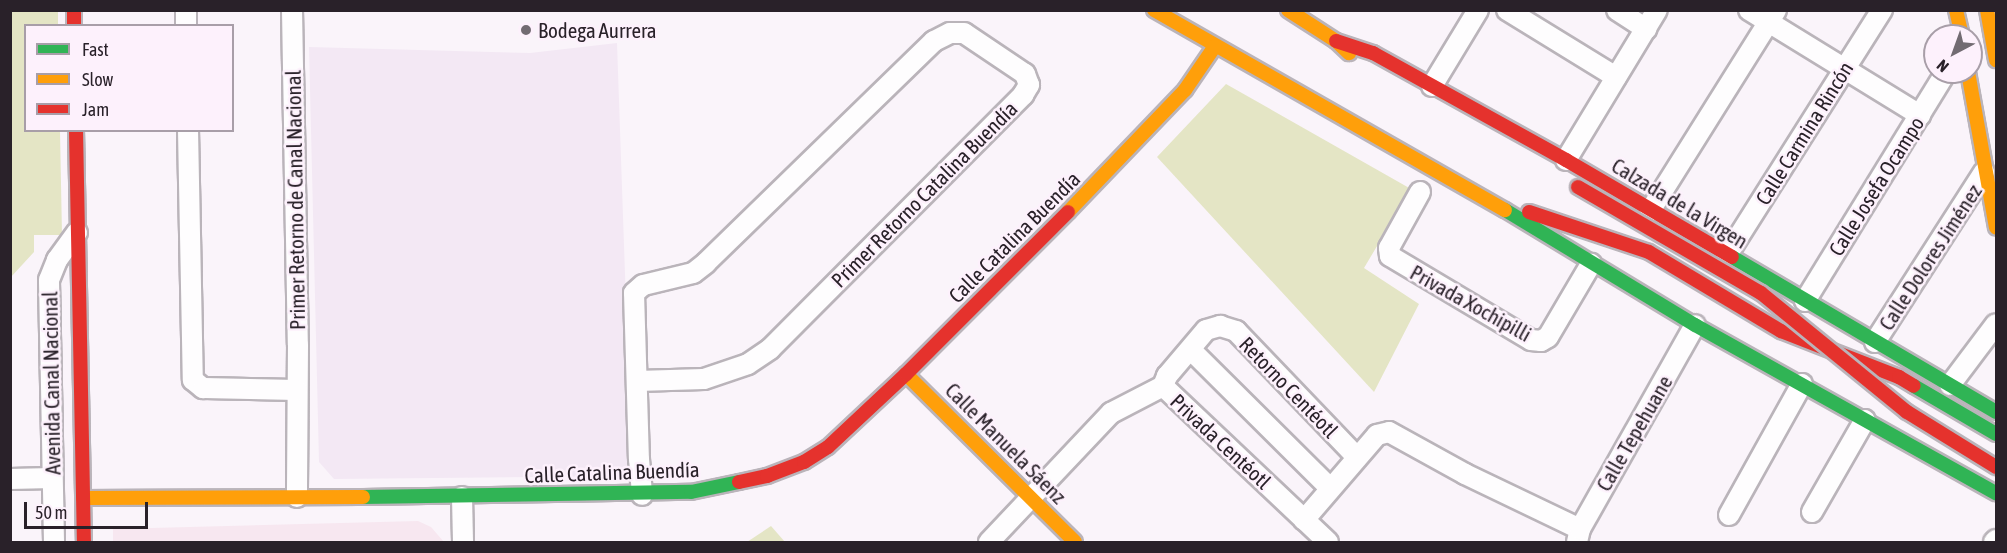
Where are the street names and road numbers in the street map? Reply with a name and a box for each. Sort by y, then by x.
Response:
street label: Calle Carmina Rincón [1750,57,1858,209]
street label: Primer Retorno de Canal Nacional [280,70,310,330]
street label: Primer Retorno Catalina Buendía [826,96,1022,292]
street label: Calle Josefa Ocampo [1823,112,1929,260]
street label: Calzada de la Virgen [1607,152,1753,254]
street label: Calle Catalina Buendía [943,166,1085,308]
street label: Calle Dolores Jiménez [1873,179,1987,335]
street label: Privada Xochipilli [1406,259,1536,347]
street label: Avenida Canal Nacional [37,291,65,475]
street label: Retorno Centéotl [1235,331,1343,443]
street label: Calle Tepehuane [1591,371,1677,495]
street label: Calle Manuela Sáenz [940,377,1072,509]
street label: Privada Centéotl [1166,388,1276,494]
street label: Calle Catalina Buendía [524,456,700,488]

